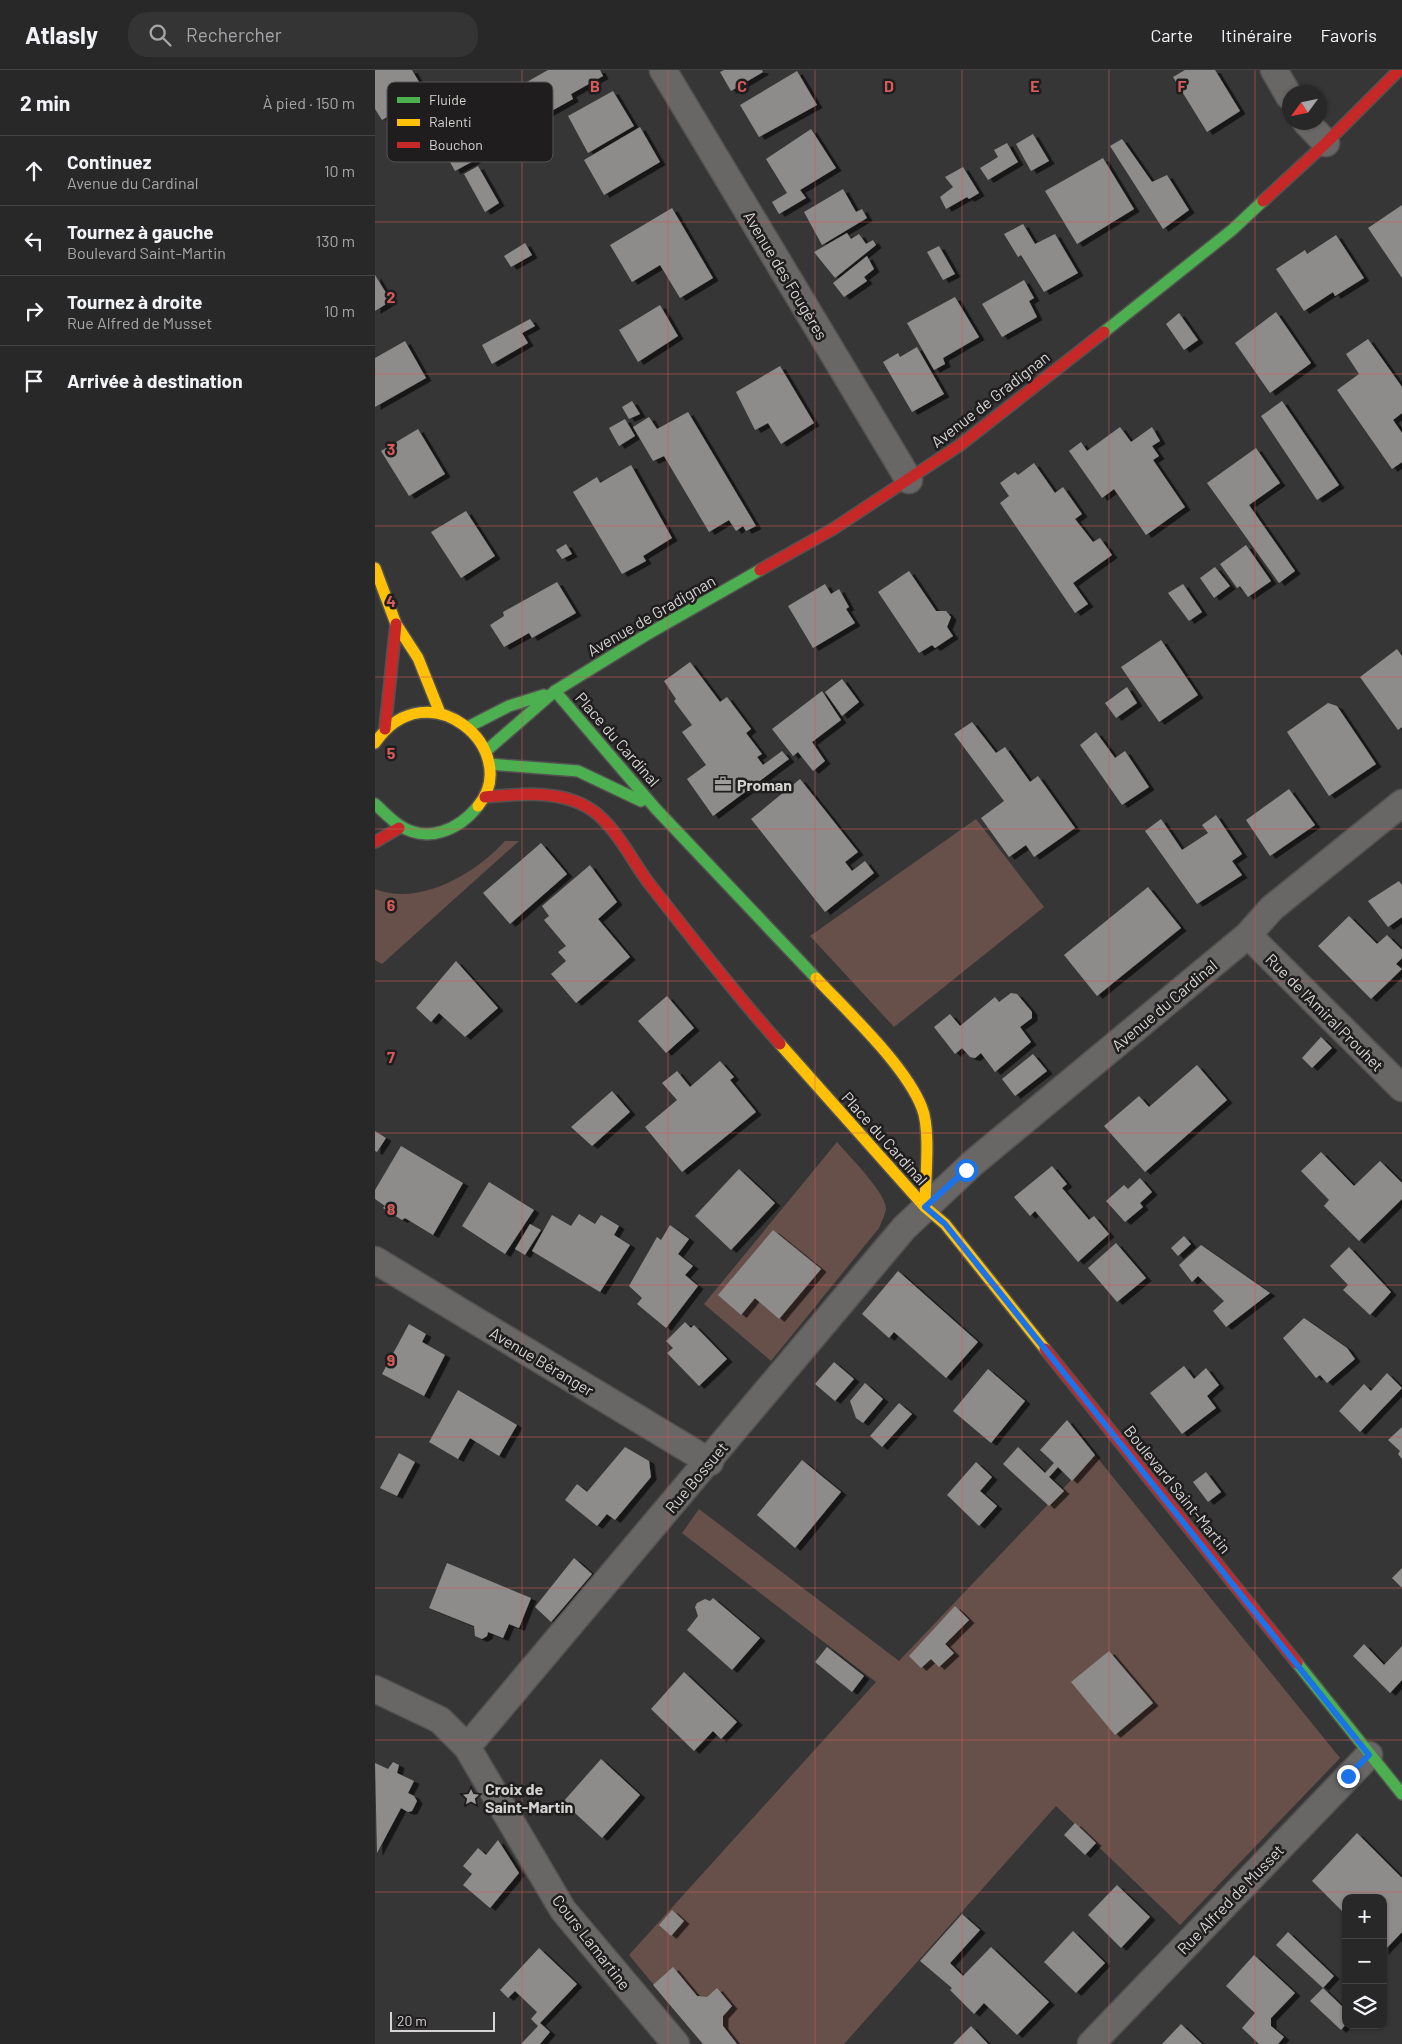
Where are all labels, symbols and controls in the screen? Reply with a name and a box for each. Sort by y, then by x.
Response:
search box [128,12,478,57]
text: Atlasly [25,20,98,49]
icon: search [146,21,174,49]
text: Rechercher [186,23,282,46]
text: Carte [1150,24,1193,46]
text: Itinéraire [1221,24,1292,46]
text: Favoris [1320,24,1377,46]
text: B [590,76,600,95]
text: C [737,76,747,95]
text: D [884,76,894,95]
text: E [1030,76,1040,95]
text: F [1178,76,1187,95]
legend [387,82,553,162]
north arrow [1282,85,1327,130]
text: 2 min [20,90,70,115]
text: Fluide [429,91,466,108]
text: À pied · 150 m [263,93,355,112]
text: Ralenti [429,113,472,130]
text: Bouchon [429,136,483,153]
text: Continuez [67,150,151,173]
icon: ahead [20,157,48,185]
text: 10 m [324,161,355,180]
text: Avenue du Cardinal [67,173,198,192]
street label: Avenue des Fougères [740,207,832,343]
text: Tournez à gauche [67,220,214,243]
icon: left [20,227,48,255]
text: 130 m [316,231,355,250]
text: Boulevard Saint-Martin [67,243,226,262]
text: 2 [387,287,396,306]
text: Tournez à droite [67,290,203,313]
icon: right [20,297,48,325]
text: 10 m [324,301,355,320]
text: Rue Alfred de Musset [67,313,212,332]
street label: Avenue de Gradignan [927,347,1053,451]
icon: arrive [20,367,48,395]
text: Arrivée à destination [67,369,243,392]
text: 3 [387,439,395,458]
street label: Avenue de Gradignan [583,570,719,660]
text: 4 [386,591,396,610]
street label: Place du Cardinal [572,688,664,790]
text: 5 [387,743,396,762]
office icon: Proman [713,774,733,794]
place label: Proman [737,775,792,794]
text: 6 [387,895,396,914]
street label: Rue de l'Amiral Prouhet [1262,949,1388,1075]
street label: Avenue du Cardinal [1108,955,1220,1055]
text: 7 [387,1047,395,1066]
street label: Place du Cardinal [838,1088,932,1188]
route start [955,1159,978,1182]
text: 8 [387,1199,396,1218]
street label: Avenue Béranger [486,1322,598,1400]
text: 9 [387,1350,395,1369]
street label: Boulevard Saint-Martin [1121,1421,1235,1557]
street label: Rue Bossuet [661,1438,731,1516]
route end [1337,1765,1360,1788]
place label: Croix de Saint-Martin [485,1779,573,1816]
place icon: Croix de Saint-Martin [461,1787,481,1807]
street label: Rue Alfred de Musset [1173,1840,1287,1958]
street label: Cours Lamartine [549,1891,635,1993]
map controls [1342,1894,1387,2029]
button: + [1342,1894,1387,1939]
button: − [1342,1939,1387,1984]
button: layers [1342,1984,1387,2029]
scale bar [390,2009,495,2032]
text: 20 m [397,2012,427,2029]

